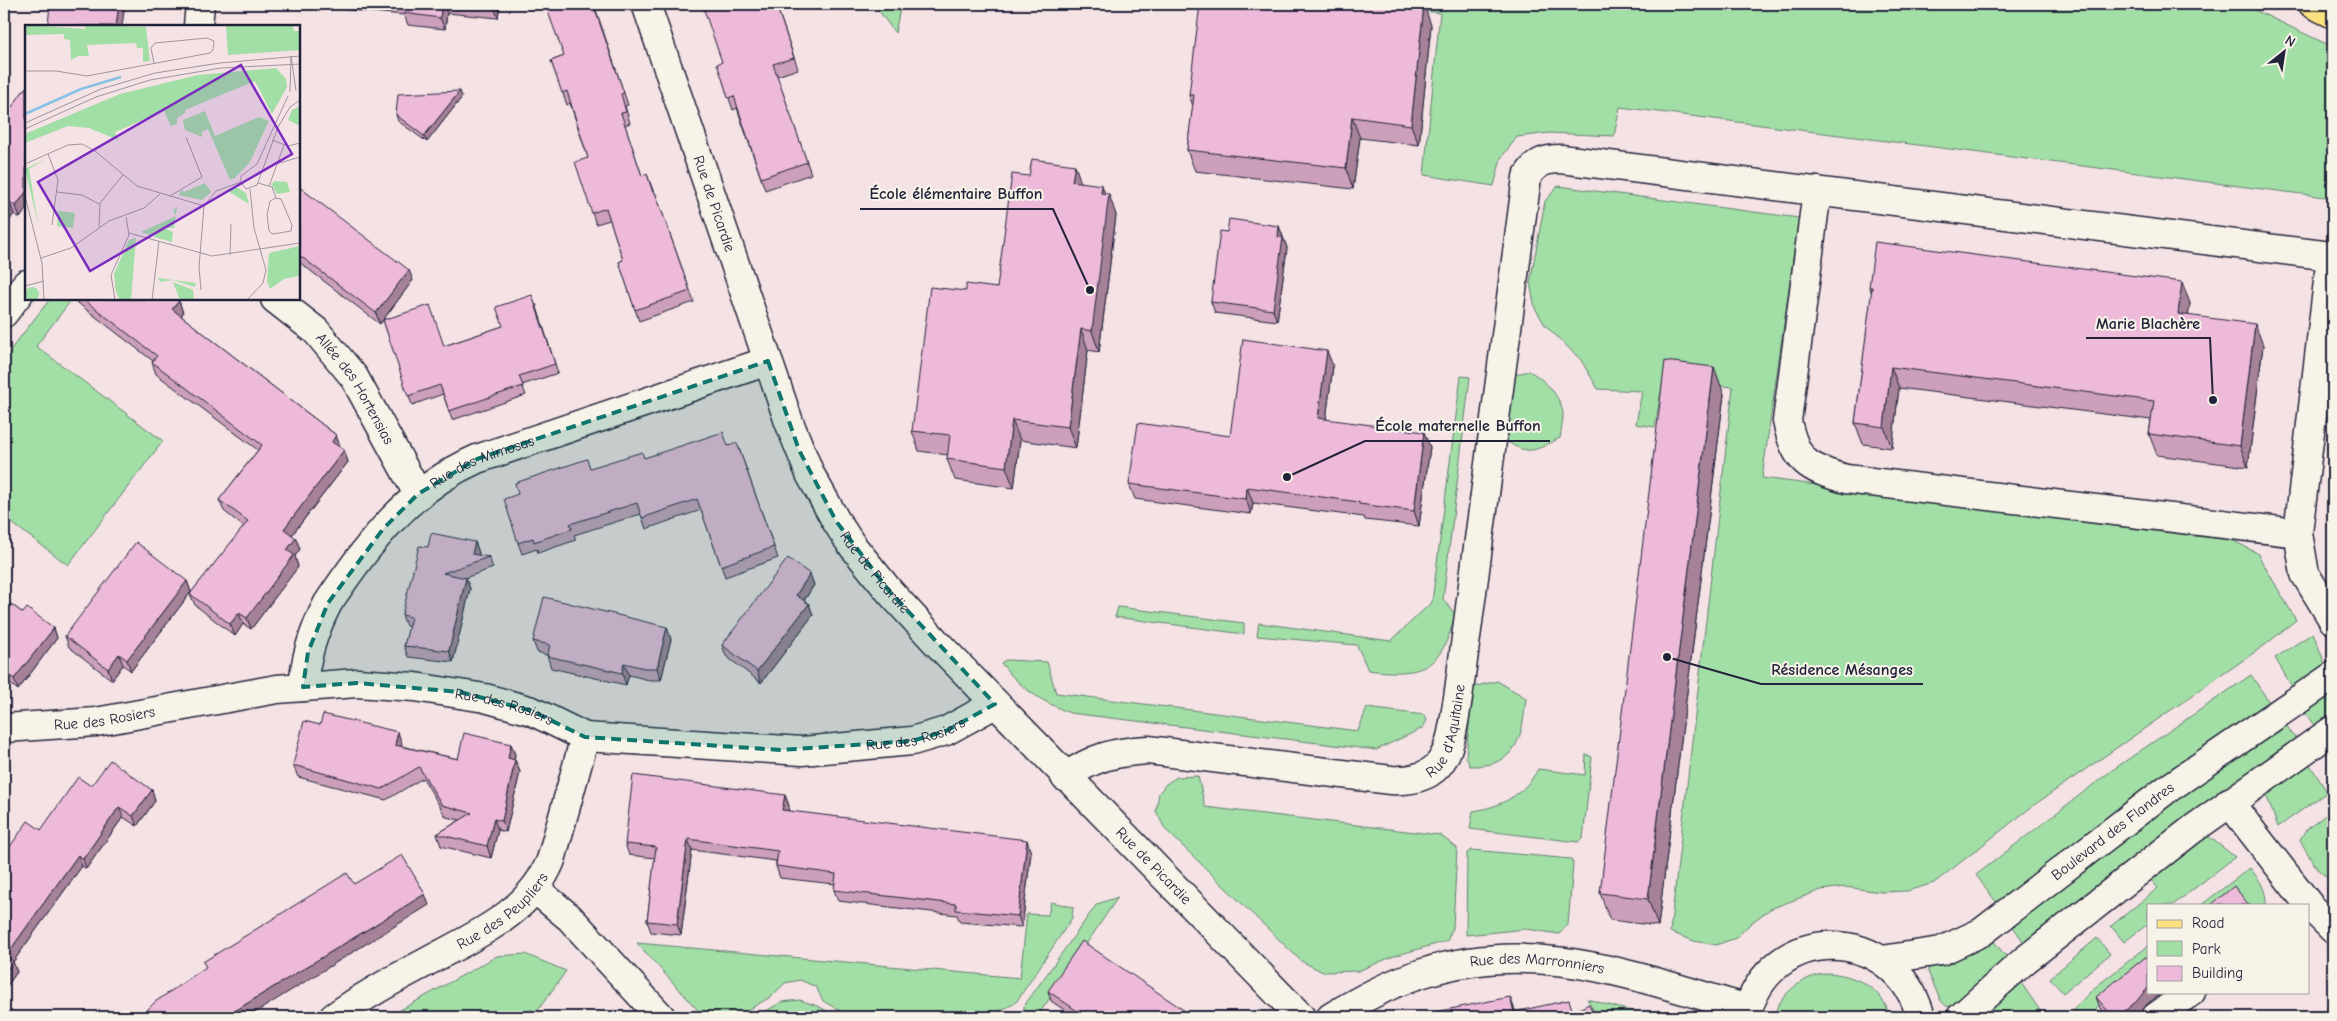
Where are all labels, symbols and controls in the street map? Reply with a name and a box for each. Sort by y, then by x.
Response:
inset map [25,25,300,300]
north arrow [2260,28,2310,78]
text: N [2282,32,2298,51]
street label: Rue de Picardie [689,153,739,255]
callout: École élémentaire Buffon [860,178,1053,209]
text: École élémentaire Buffon [870,184,1042,203]
callout: Marie Blachère [2086,307,2210,338]
text: Marie Blachère [2096,315,2200,333]
street label: Allée des Hortensias [312,329,398,447]
callout: École maternelle Buffon [1365,410,1550,441]
text: École maternelle Buffon [1375,416,1541,435]
street label: Rue des Mimosas [426,431,536,493]
street label: Rue de Picardie [836,528,914,617]
callout: Résidence Mésanges [1761,653,1923,684]
text: Résidence Mésanges [1771,661,1913,679]
street label: Rue d'Aquitaine [1422,683,1469,781]
street label: Rue des Rosiers [454,684,556,729]
street label: Rue des Rosiers [53,702,156,734]
street label: Rue des Rosiers [865,713,968,754]
street label: Boulevard des Flandres [2048,778,2177,884]
street label: Rue de Picardie [1112,823,1196,908]
street label: Rue des Peupliers [454,869,552,953]
legend [2147,904,2310,994]
text: Road [2192,914,2224,932]
text: Park [2192,940,2221,958]
street label: Rue des Marronniers [1469,949,1606,978]
text: Building [2192,964,2243,982]

